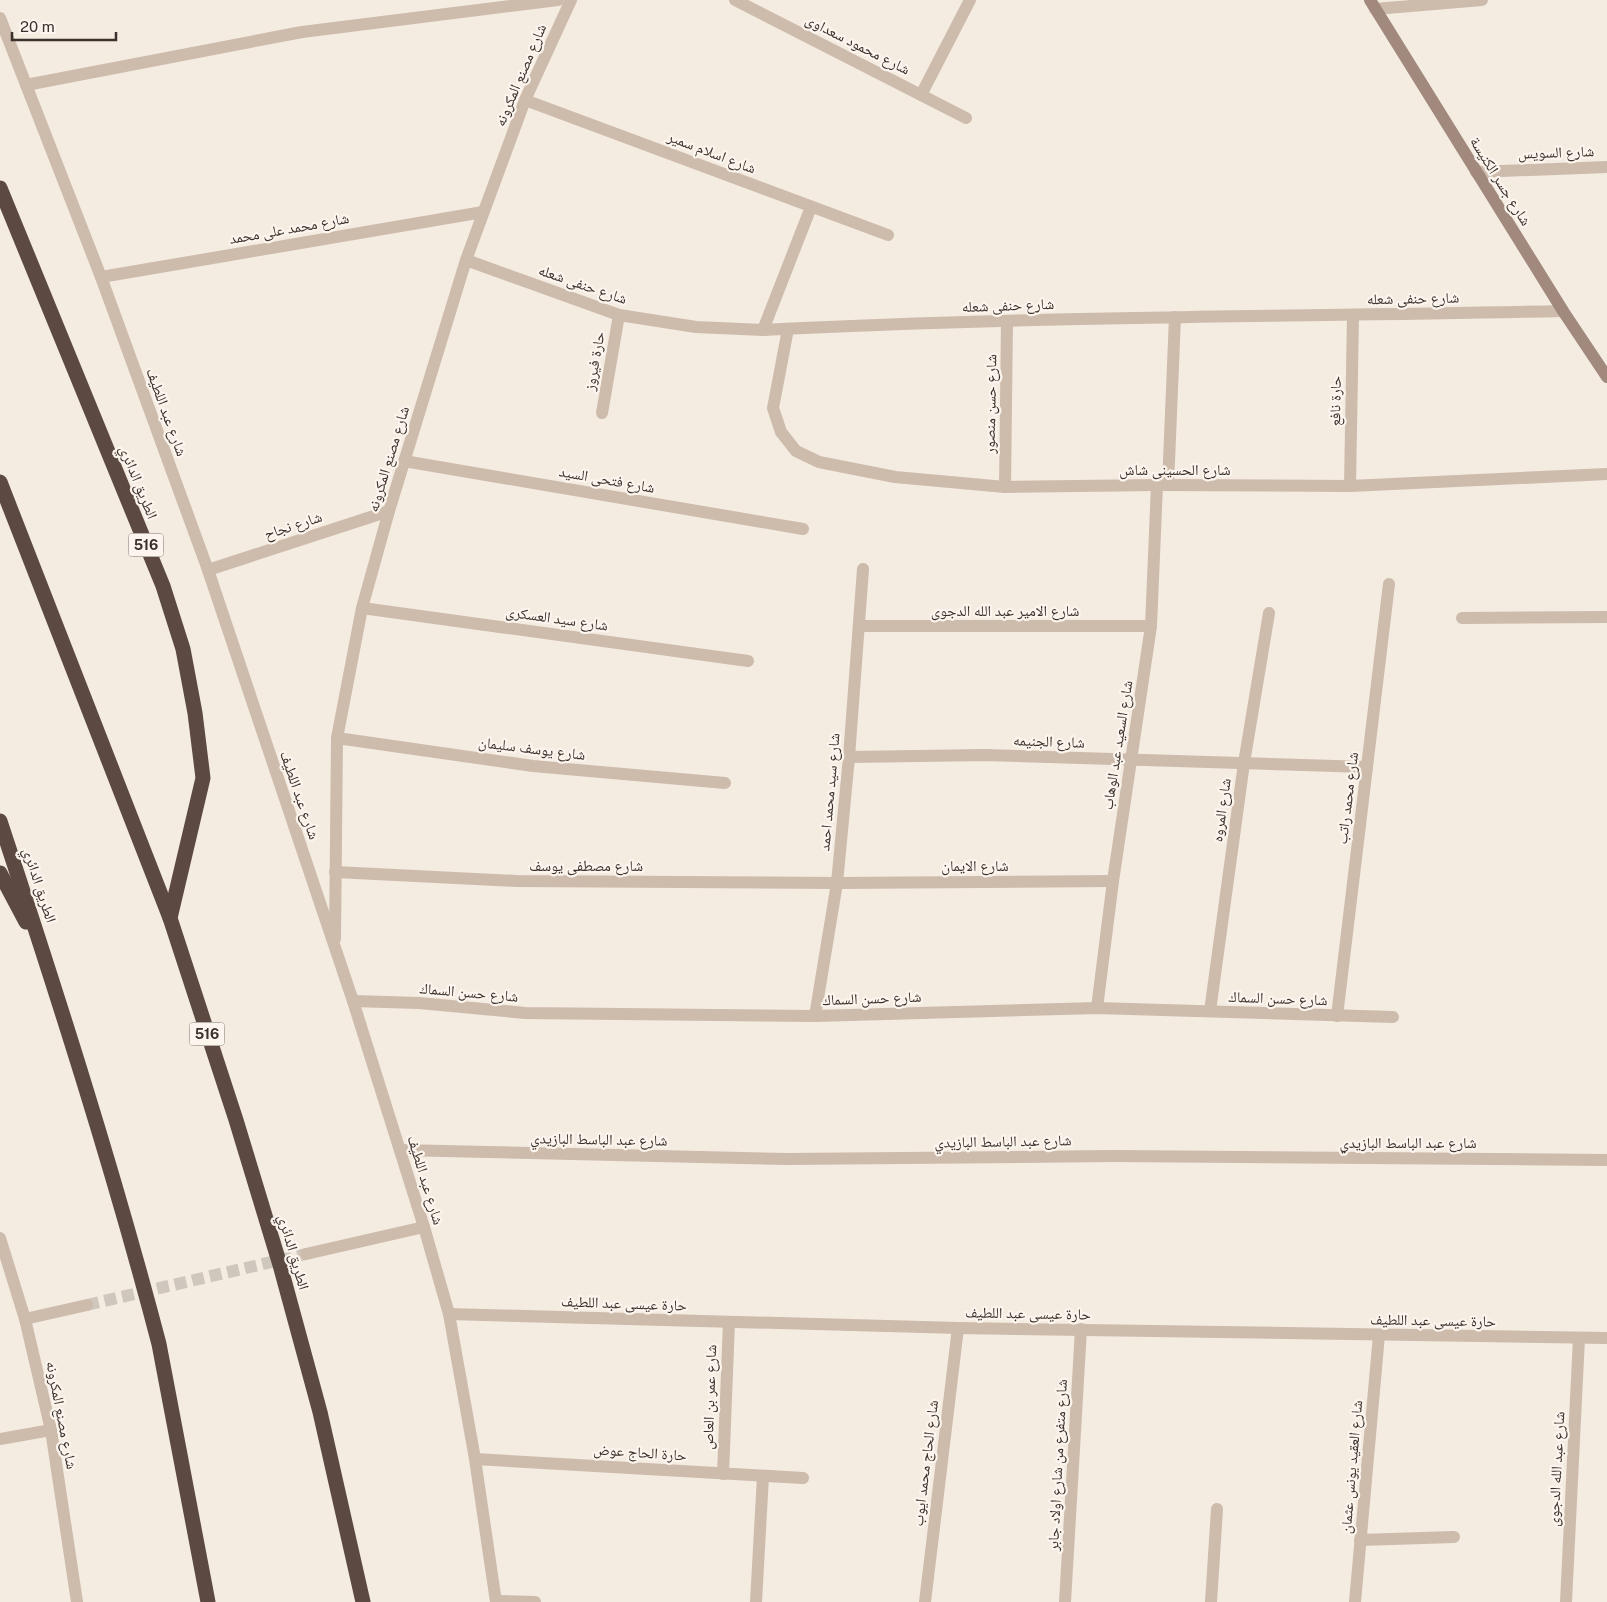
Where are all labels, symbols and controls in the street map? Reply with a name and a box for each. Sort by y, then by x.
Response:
scale bar [12,10,116,42]
street label: شارع محمود سعداوى [802,10,913,80]
text: 20 m [20,18,55,35]
street label: شارع مصنع المكرونه [491,21,551,130]
street label: شارع اسلام سمير [664,127,759,179]
street label: شارع جسر الكنيسة [1465,133,1535,230]
street label: شارع السويس [1518,142,1595,164]
street label: شارع محمد على محمد [228,209,351,249]
street label: شارع حنفى شعله [536,261,630,309]
street label: شارع حنفى شعله [1367,289,1459,309]
street label: شارع حنفى شعله [962,295,1055,317]
street label: حارة فيروز [580,330,609,393]
street label: شارع حسن منصور [981,354,1001,455]
street label: شارع عبد اللطيف [141,366,191,459]
street label: حارة نافع [1326,375,1346,426]
street label: شارع مصنع المكرونه [364,404,414,515]
street label: الطريق الدائري [113,443,161,523]
street label: شارع الحسينى شاش [1119,461,1231,480]
street label: شارع فتحى السيد [557,462,656,498]
street label: شارع نجاح [262,508,325,544]
road number: 516 [128,534,164,556]
street label: شارع سيد العسكرى [504,602,609,636]
street label: شارع الامير عبد الله الدجوى [931,602,1079,621]
street label: شارع السعيد عبد الوهاب [1098,679,1138,811]
street label: شارع الجنيمه [1013,731,1085,753]
street label: شارع سيد محمد احمد [815,732,845,852]
street label: شارع يوسف سليمان [477,733,587,765]
street label: شارع عبد اللطيف [275,749,323,842]
street label: شارع محمد راتب [1333,751,1363,845]
street label: شارع المروه [1208,777,1236,843]
street label: الطريق الدائري [16,845,60,926]
street label: شارع مصطفى يوسف [529,857,643,876]
street label: شارع الايمان [941,857,1009,876]
street label: شارع حسن السماك [419,979,519,1007]
street label: شارع حسن السماك [822,988,922,1010]
street label: شارع حسن السماك [1228,988,1328,1010]
road number: 516 [190,1022,224,1046]
street label: شارع عبد الباسط البازيدي [530,1129,668,1153]
street label: شارع عبد الباسط البازيدي [934,1131,1072,1155]
street label: شارع عبد اللطيف [402,1133,448,1227]
street label: شارع عبد الباسط البازيدي [1339,1134,1477,1154]
street label: الطريق الدائري [271,1212,313,1293]
street label: حارة عيسى عبد اللطيف [561,1292,688,1316]
street label: حارة عيسى عبد اللطيف [965,1303,1092,1325]
street label: حارة عيسى عبد اللطيف [1370,1310,1497,1332]
street label: شارع عمر بن العاص [699,1344,721,1450]
street label: شارع مصنع المكرونه [41,1360,81,1471]
street label: شارع متفرع من شارع اولاد جابر [1044,1378,1072,1553]
street label: شارع الحاج محمد ايوب [909,1399,943,1527]
street label: شارع العقيد يونس عثمان [1337,1399,1367,1535]
street label: شارع عبد الله الدجوى [1544,1411,1570,1527]
street label: حارة الحاج عوض [593,1440,688,1466]

